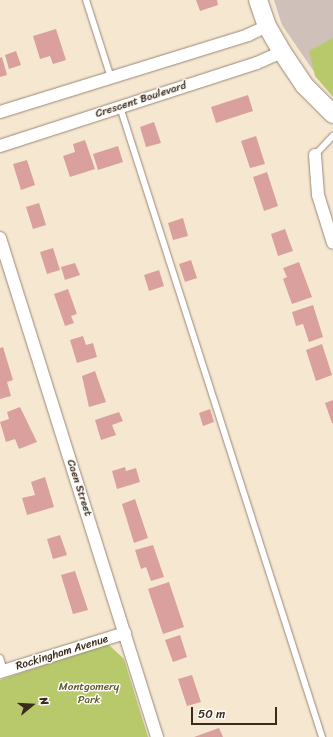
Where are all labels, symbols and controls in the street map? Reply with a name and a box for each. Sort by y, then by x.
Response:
street label: Crescent Boulevard [94,79,188,121]
street label: Caen Street [64,458,94,518]
street label: Rockingham Avenue [14,633,110,673]
park label: Montgomery Park [59,681,119,707]
north arrow [12,685,52,725]
text: N [34,695,54,708]
scale bar [193,699,279,725]
text: 50 m [198,703,225,725]

